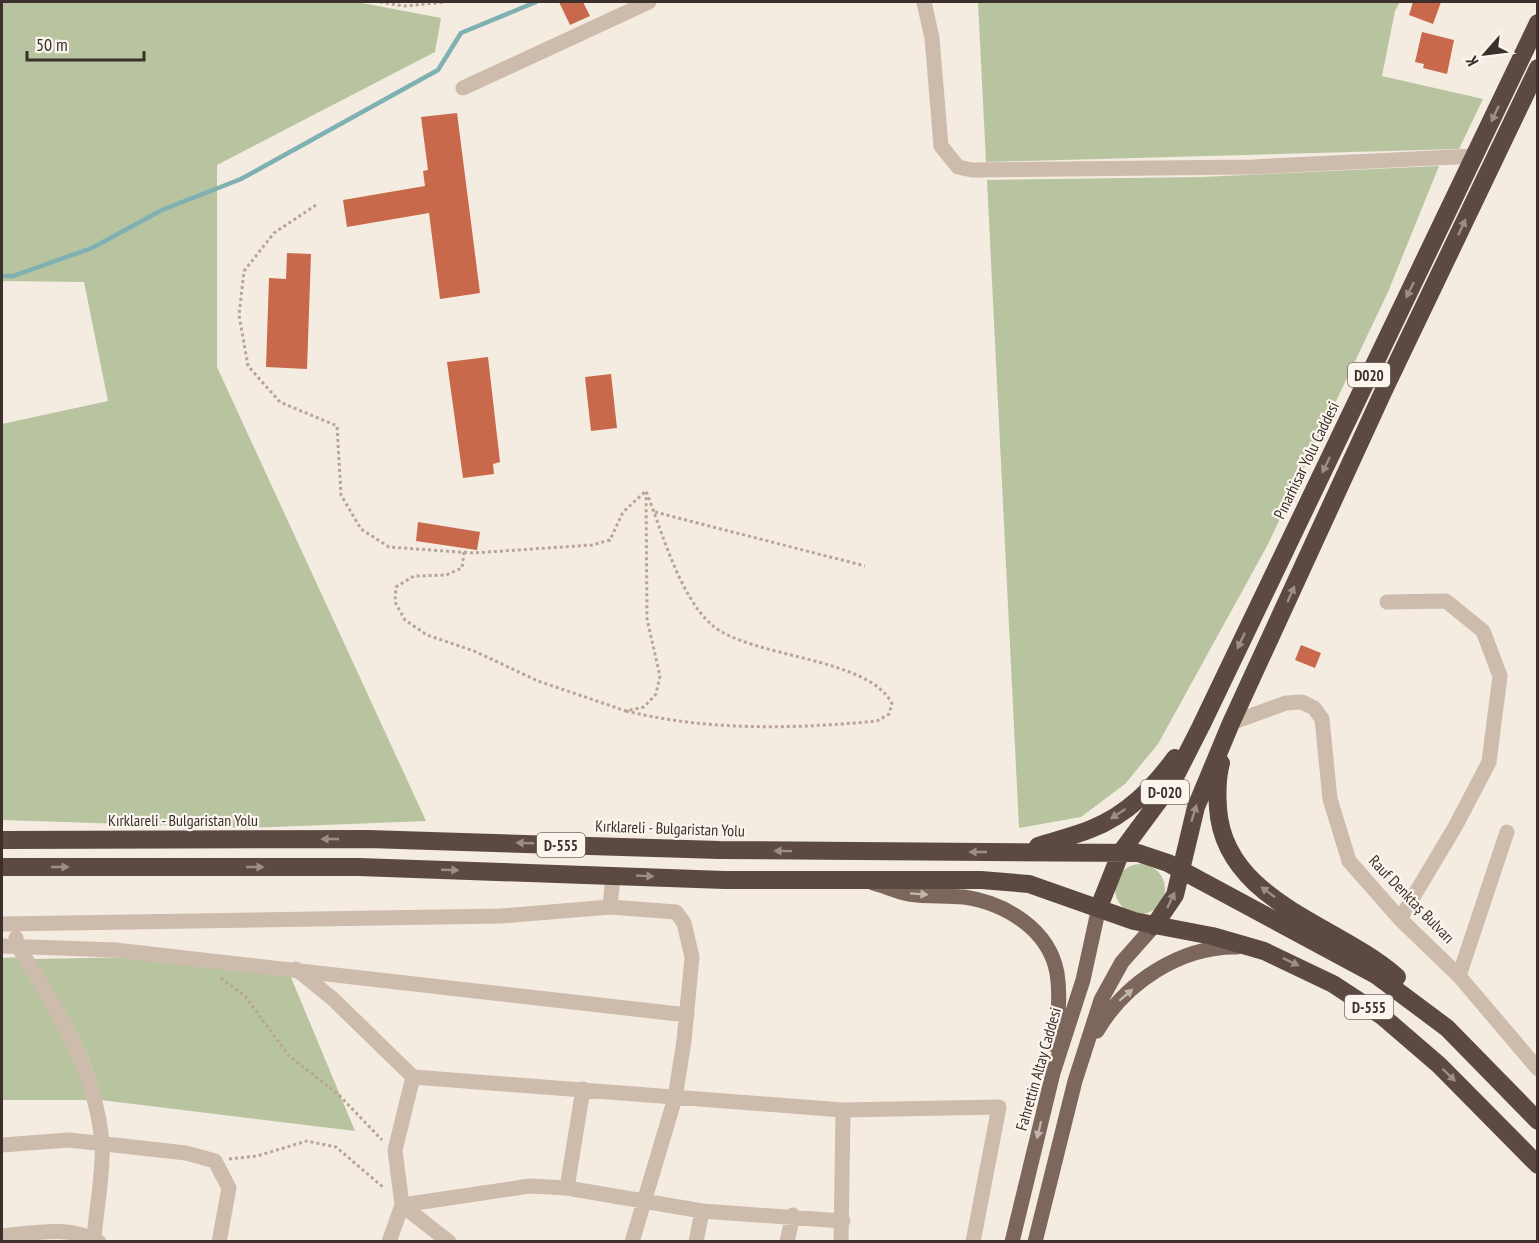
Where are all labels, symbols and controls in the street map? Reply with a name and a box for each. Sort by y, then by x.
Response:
scale bar [27,24,144,62]
north arrow [1455,24,1515,84]
text: 50 m [36,33,68,56]
text: K [1461,52,1483,69]
one-way arrow [1490,105,1500,123]
one-way arrow [1457,218,1467,235]
one-way arrow [1406,281,1415,298]
road number: D020 [1348,363,1390,387]
street label: Pınarhisar Yolu Caddesi [1269,398,1343,522]
one-way arrow [1321,457,1330,474]
one-way arrow [1286,584,1296,602]
one-way arrow [1237,633,1246,650]
road number: D-020 [1141,780,1189,804]
one-way arrow [1190,804,1199,822]
one-way arrow [1110,808,1126,819]
street label: Kırklareli - Bulgaristan Yolu [108,810,258,830]
street label: Kırklareli - Bulgaristan Yolu [595,815,745,841]
road number: D-555 [537,833,585,857]
one-way arrow [321,834,340,844]
one-way arrow [516,839,535,848]
one-way arrow [774,846,793,855]
one-way arrow [969,848,988,857]
street label: Rauf Denktaş Bulvarı [1365,851,1459,947]
one-way arrow [50,862,69,872]
one-way arrow [245,862,264,872]
one-way arrow [440,865,459,874]
one-way arrow [635,872,654,881]
one-way arrow [1260,887,1275,899]
one-way arrow [910,890,929,899]
one-way arrow [1167,891,1176,908]
one-way arrow [1282,958,1300,968]
one-way arrow [1118,988,1133,1002]
road number: D-555 [1345,995,1393,1019]
street label: Fahrettin Altay Caddesi [1011,1005,1065,1133]
one-way arrow [1442,1067,1456,1081]
one-way arrow [1034,1121,1044,1139]

